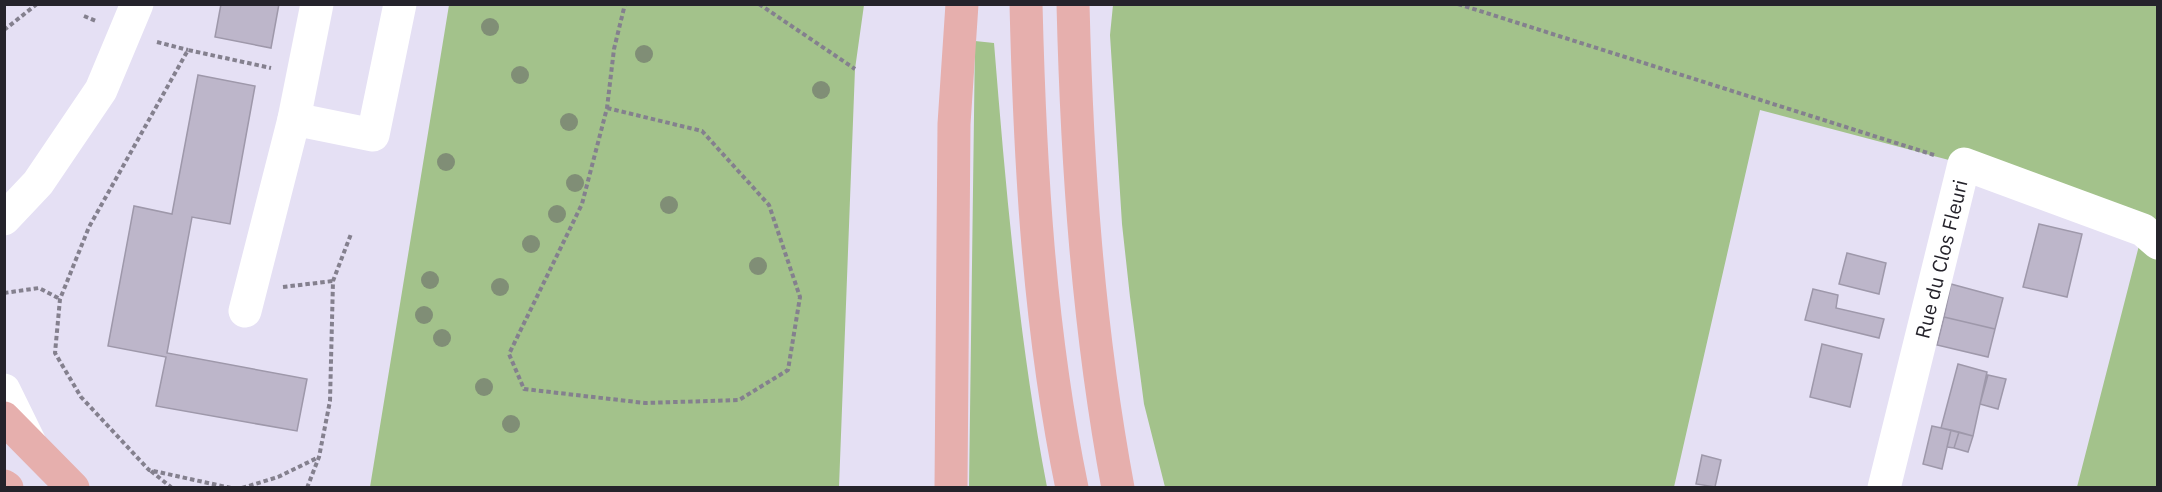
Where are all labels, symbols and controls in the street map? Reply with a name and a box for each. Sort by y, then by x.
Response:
street label: Rue du Clos Fleuri [1908,177,1973,341]

